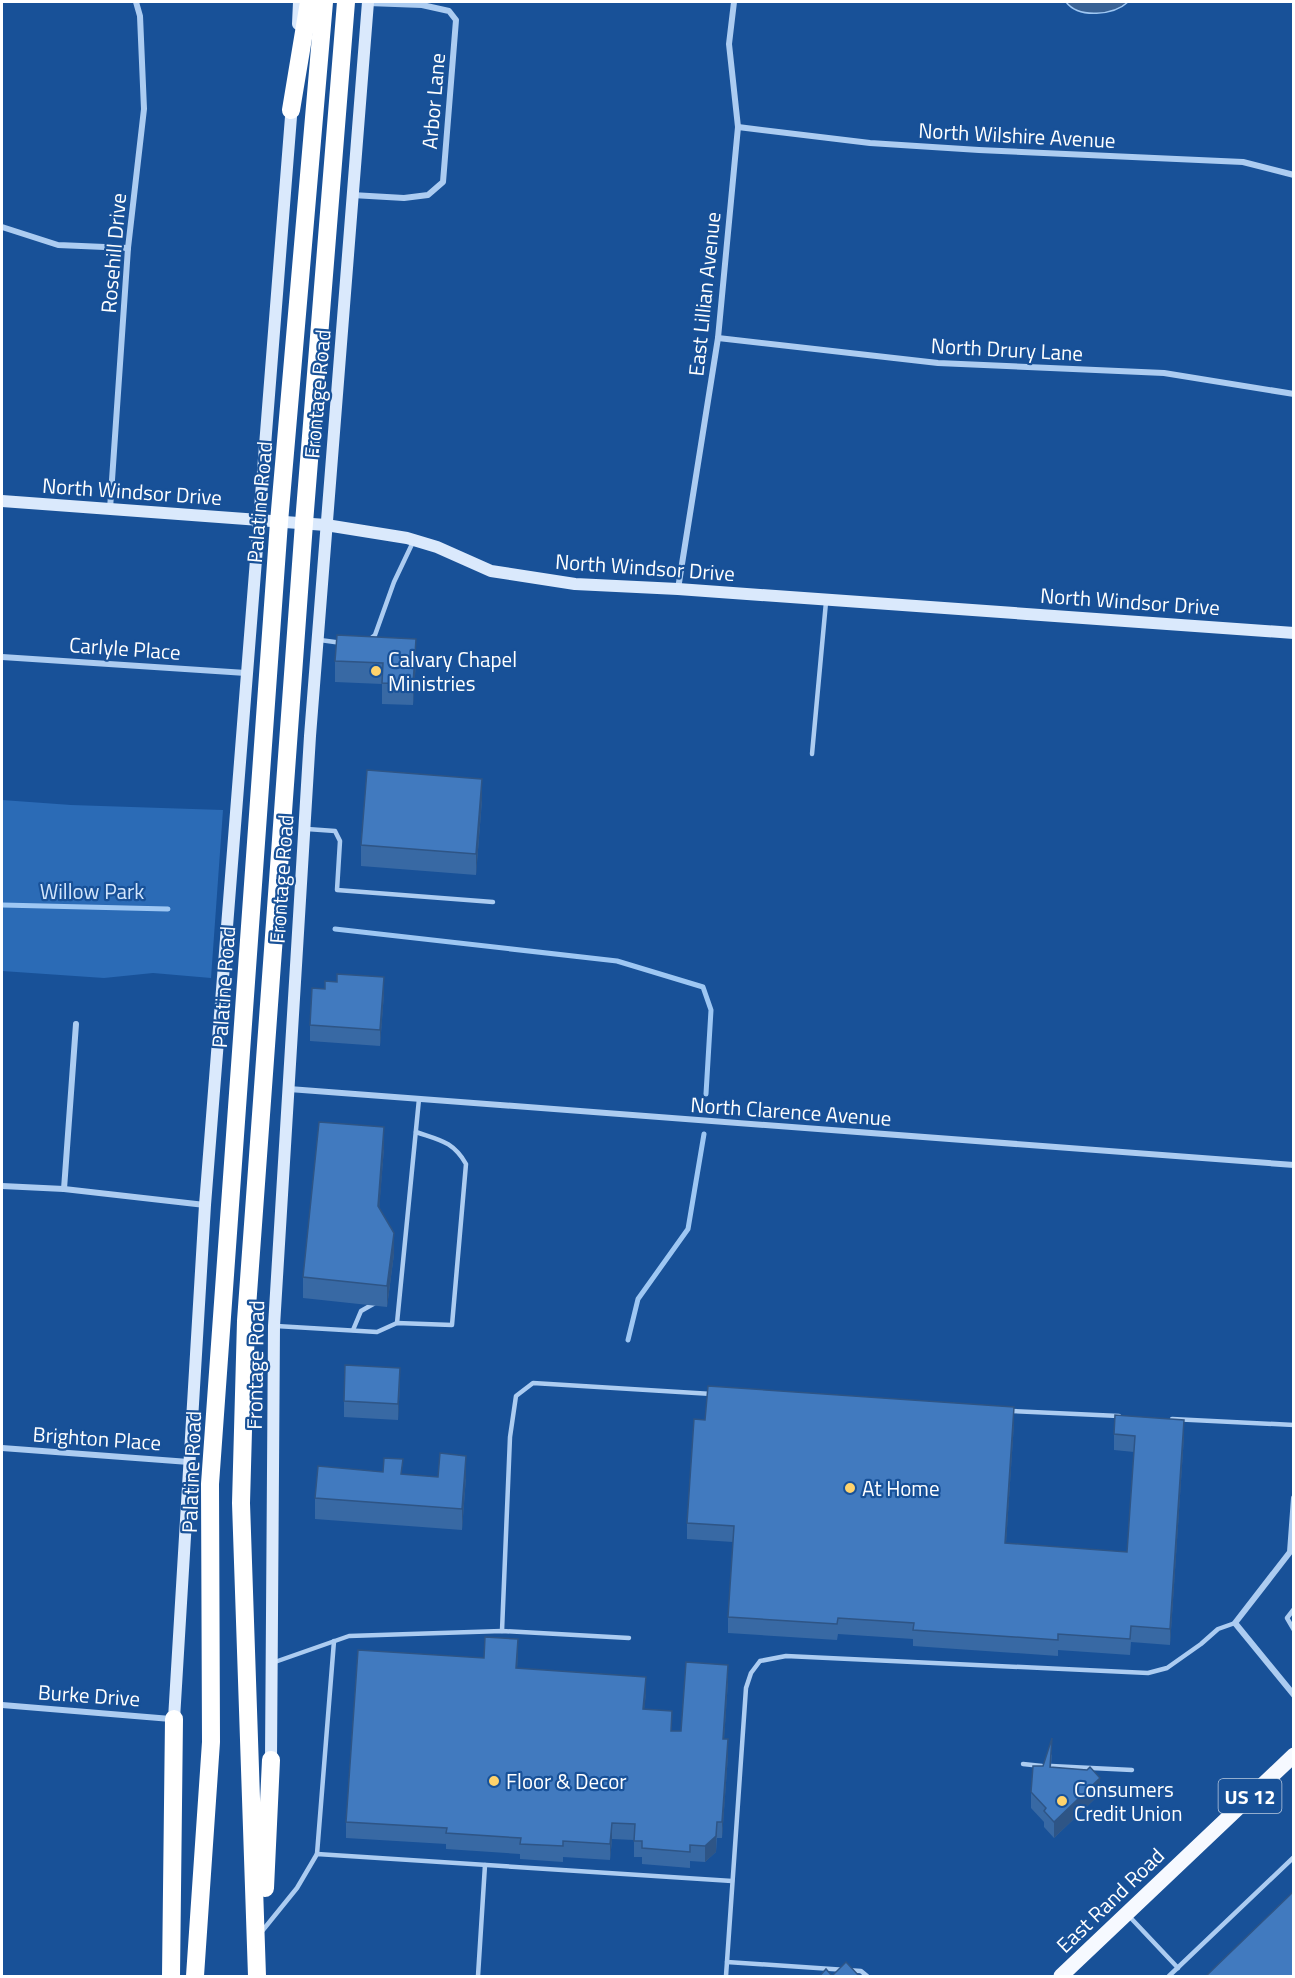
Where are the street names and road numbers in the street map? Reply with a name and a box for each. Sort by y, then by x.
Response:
street label: Arbor Lane [413,52,453,150]
street label: North Wilshire Avenue [918,114,1116,156]
street label: Rosehill Drive [92,192,134,314]
street label: East Lillian Avenue [679,210,729,378]
street label: Frontage Road [295,328,339,460]
street label: North Drury Lane [930,329,1084,369]
street label: Palatine Road [238,440,280,564]
street label: North Windsor Drive [41,469,223,513]
street label: North Windsor Drive [554,545,736,589]
street label: North Windsor Drive [1039,579,1221,623]
street label: Carlyle Place [68,628,182,668]
street label: Frontage Road [261,813,301,945]
street label: Palatine Road [203,925,243,1049]
street label: North Clarence Avenue [689,1088,893,1134]
street label: Frontage Road [238,1300,272,1430]
street label: Palatine Road [173,1410,209,1534]
street label: Brighton Place [32,1418,162,1458]
street label: Burke Drive [37,1675,141,1715]
road number: US 12 [1218,1779,1282,1813]
street label: East Rand Road [1049,1840,1171,1960]

